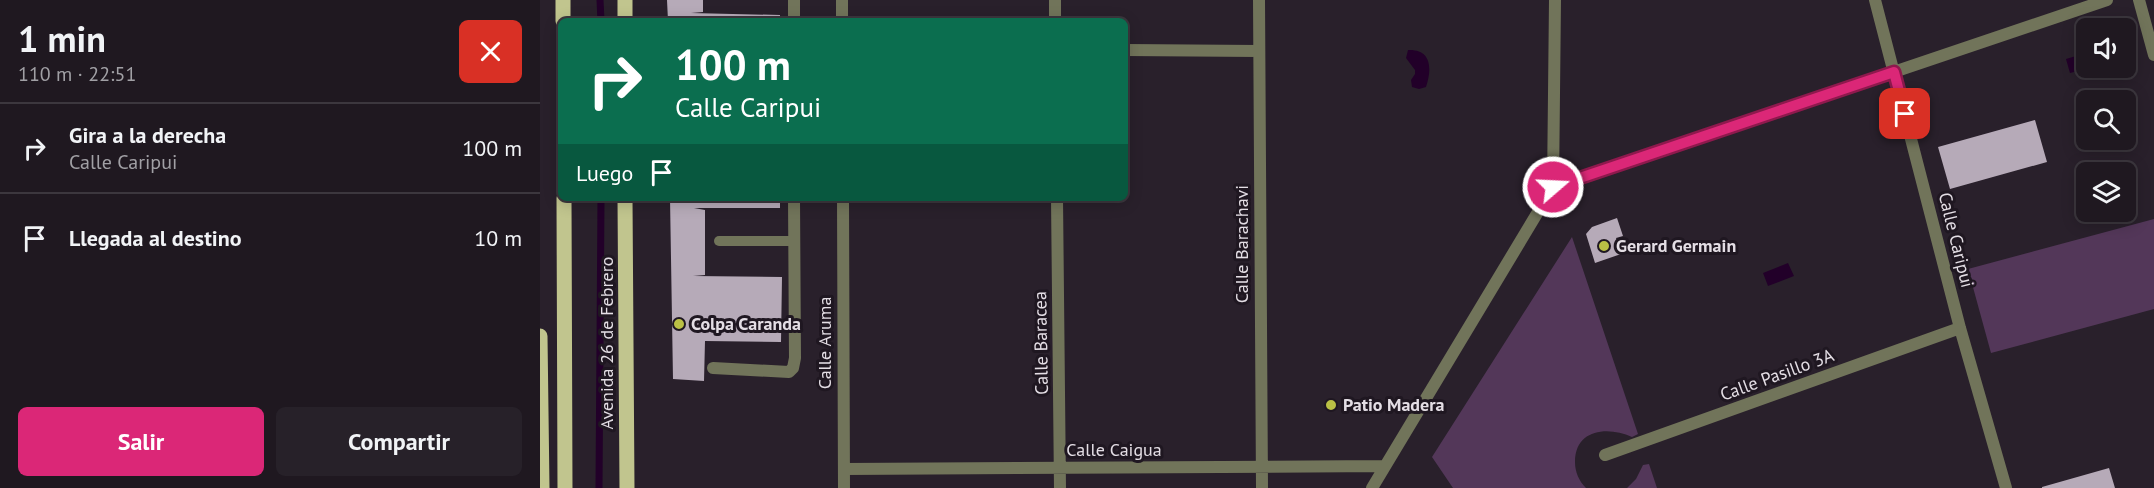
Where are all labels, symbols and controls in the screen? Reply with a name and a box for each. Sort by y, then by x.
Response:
text: 1 min [18,15,106,62]
map controls [2076,18,2136,222]
button: sound [2076,18,2136,78]
button: close [459,20,522,83]
text: 100 m [675,37,791,92]
icon: right [576,42,654,120]
text: 110 m · 22:51 [18,61,136,87]
pin [1879,88,1930,139]
text: Calle Caripui [675,90,821,124]
button: search [2076,90,2136,150]
icon: arrive [1888,97,1921,130]
text: Gira a la derecha [69,121,226,149]
icon: right [18,132,51,165]
text: 100 m [462,134,522,162]
text: Calle Caripui [69,149,177,175]
position arrow [1521,155,1585,219]
icon: arrive [645,156,678,189]
text: Luego [576,159,633,187]
button: layers [2076,162,2136,222]
street label: Calle Barachavi [1230,185,1253,303]
street label: Calle Caripui [1934,190,1979,290]
icon: arrive [18,222,51,255]
text: Llegada al destino [69,224,242,252]
text: 10 m [474,224,522,252]
place label: Gerard Germain [1616,234,1736,257]
marker: Gerard Germain [1597,239,1611,253]
street label: Avenida 26 de Febrero [595,257,618,429]
street label: Calle Baracea [1028,291,1053,395]
street label: Calle Aruma [813,297,836,389]
place label: Colpa Caranda [691,312,801,335]
marker: Colpa Caranda [672,317,686,331]
street label: Calle Pasillo 3A [1717,343,1837,406]
place label: Patio Madera [1343,393,1445,416]
marker: Patio Madera [1324,398,1338,412]
button: Salir [18,407,264,476]
button: Compartir [276,407,522,476]
street label: Calle Caigua [1066,438,1162,461]

